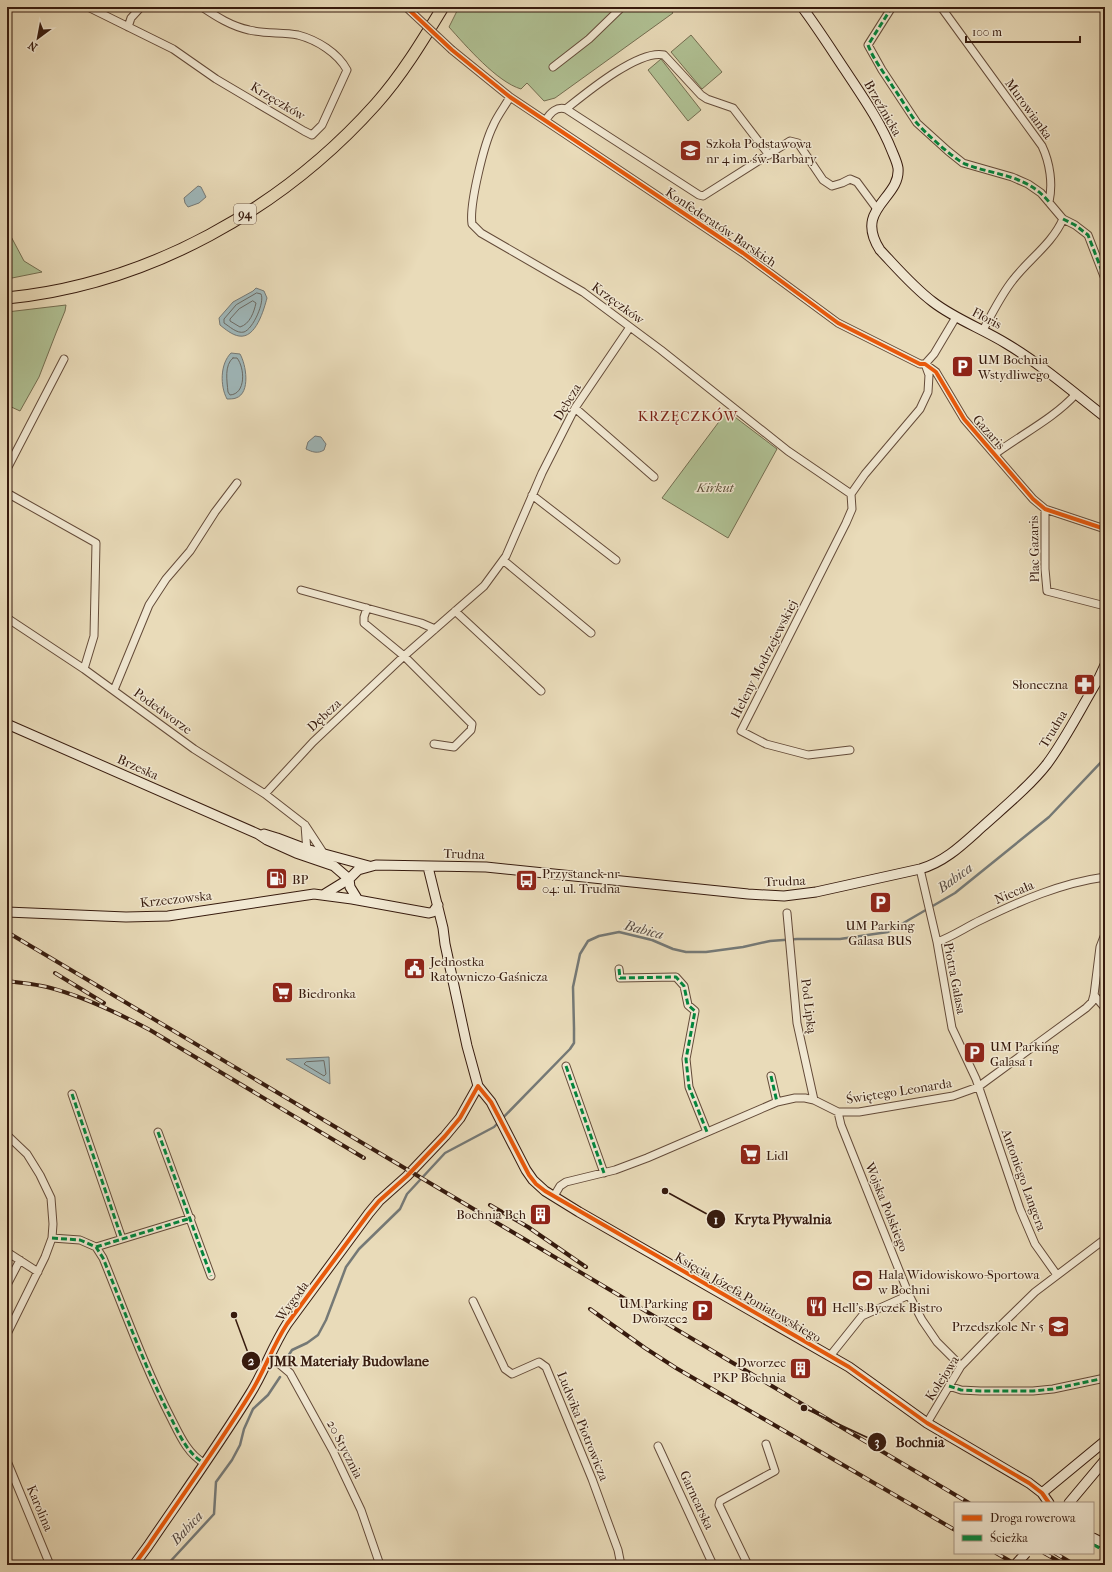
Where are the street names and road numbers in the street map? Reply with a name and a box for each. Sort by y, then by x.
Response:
street label: Murowianka [1002,76,1056,143]
street label: Brzeźnicka [861,78,905,139]
street label: Krzęczków [248,79,308,123]
street label: Konfederatów Barskich [663,184,780,270]
road number: 94 [234,204,256,224]
street label: Krzęczków [589,279,647,327]
street label: Floris [970,304,1004,332]
street label: Dębcza [550,380,584,423]
street label: Gazaris [970,412,1008,452]
street label: Plac Gazaris [1026,515,1042,583]
street label: Heleny Modrzejewskiej [728,597,800,721]
street label: Podedworze [131,685,195,737]
street label: Dębcza [304,695,345,734]
street label: Trudna [1036,707,1071,751]
street label: Brzeska [115,751,162,783]
street label: Trudna [443,846,486,862]
street label: Trudna [764,873,807,889]
street label: Niecała [992,877,1037,907]
street label: Krzeczowska [139,888,214,910]
street label: Piotra Galasa [941,941,969,1016]
street label: Pod Lipką [798,978,820,1035]
street label: Świętego Leonarda [845,1075,954,1107]
street label: Antoniego Langera [998,1126,1050,1234]
street label: Wojska Polskiego [862,1159,912,1254]
street label: Księcia Józefa Poniatowskiego [672,1249,824,1345]
street label: Wygoda [272,1277,312,1325]
street label: Kolejowa [922,1352,963,1403]
street label: Ludwika Piotrowicza [554,1369,612,1484]
street label: 20 Stycznia [324,1417,367,1482]
street label: Garncarska [677,1468,718,1533]
street label: Karolina [24,1483,57,1534]

